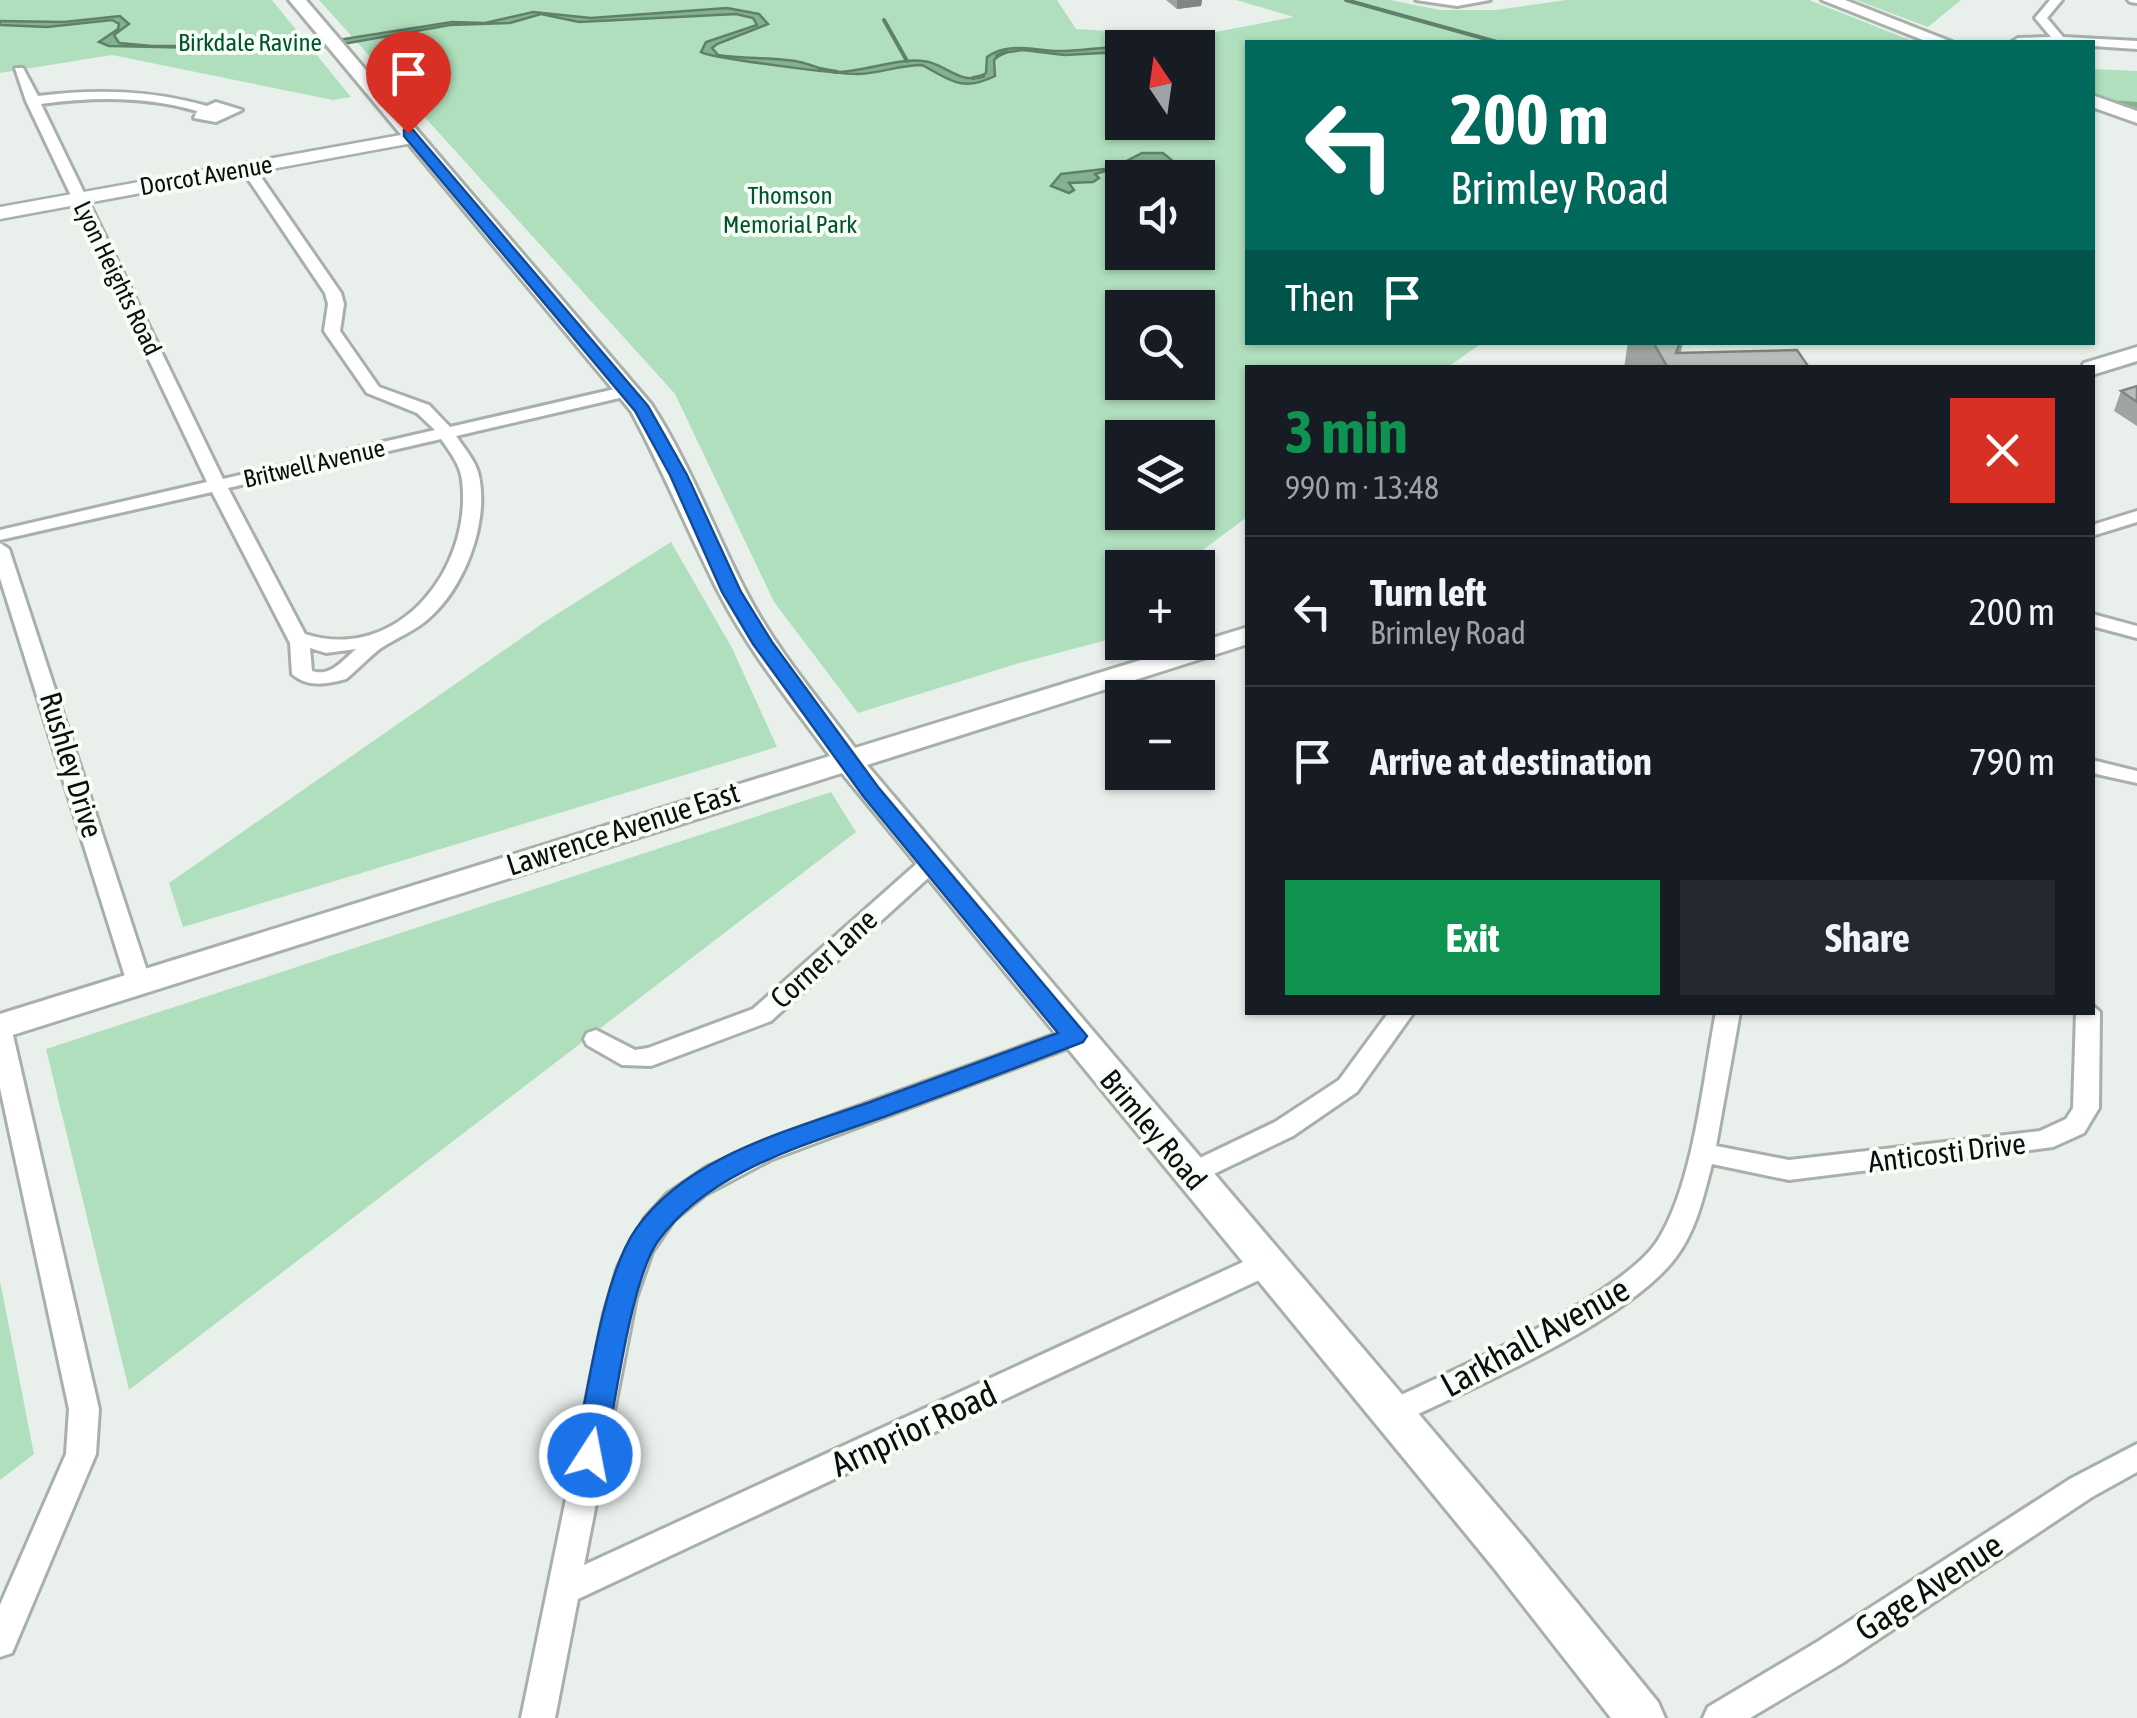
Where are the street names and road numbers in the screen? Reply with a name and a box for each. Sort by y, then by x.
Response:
street label: Dorcot Avenue [138,150,274,200]
street label: Lyon Heights Road [69,196,167,360]
street label: Britwell Avenue [241,433,387,493]
street label: Rushley Drive [34,688,110,842]
street label: Lawrence Avenue East [502,774,743,882]
street label: Corner Lane [763,902,883,1015]
street label: Brimley Road [1094,1062,1214,1196]
street label: Anticosti Drive [1866,1125,2028,1179]
street label: Larkhall Avenue [1433,1268,1636,1404]
street label: Arnprior Road [825,1372,1003,1484]
street label: Gage Avenue [1848,1524,2009,1648]

